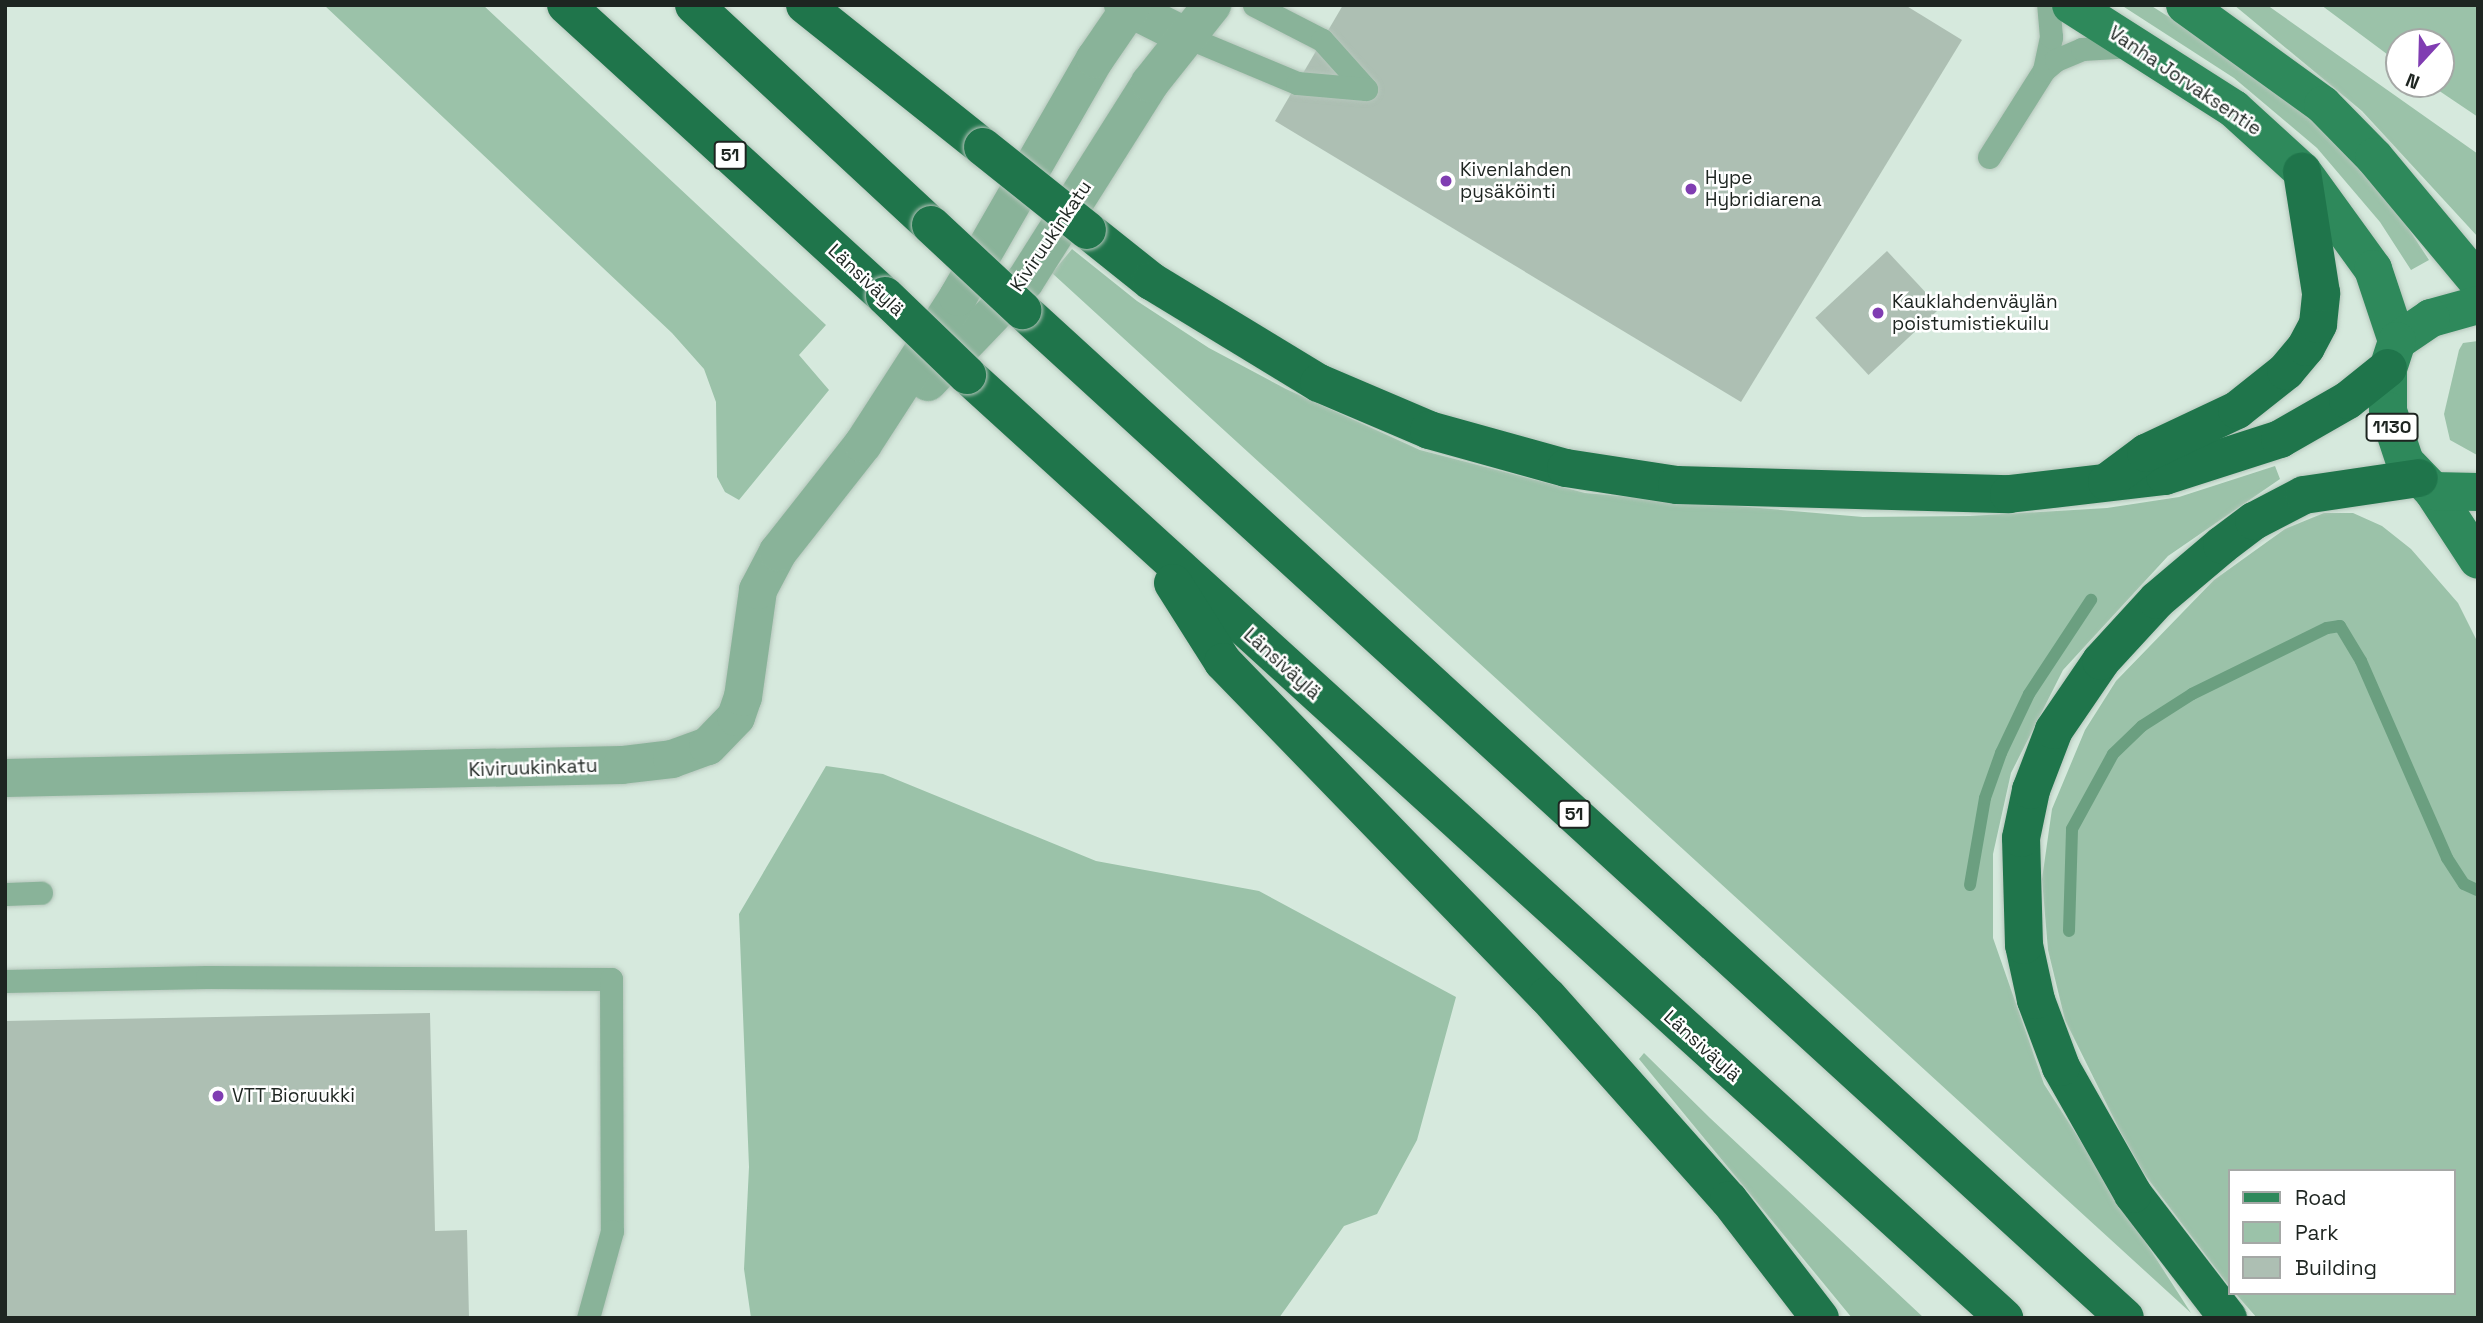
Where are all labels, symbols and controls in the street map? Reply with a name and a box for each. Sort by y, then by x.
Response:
street label: Vanha Jorvaksentie [2104,22,2266,140]
north arrow [2385,28,2455,98]
text: N [2402,67,2423,95]
road number: 51 [712,140,748,170]
place label: Kivenlahden pysäköinti [1460,159,1571,203]
place label: Hype Hybridiarena [1705,167,1822,211]
marker: Kivenlahden pysäköinti [1438,173,1454,189]
street label: Kiviruukinkatu [1006,176,1096,296]
marker: Hype Hybridiarena [1683,181,1699,197]
street label: Länsiväylä [823,239,909,321]
place label: Kauklahdenväylän poistumistiekuilu [1892,291,2058,335]
marker: Kauklahdenväylän poistumistiekuilu [1870,305,1886,321]
road number: 1130 [2364,412,2420,442]
street label: Länsiväylä [1239,624,1325,704]
street label: Kiviruukinkatu [468,754,598,782]
road number: 51 [1556,800,1592,828]
street label: Länsiväylä [1659,1006,1745,1086]
place label: VTT Bioruukki [232,1085,355,1107]
marker: VTT Bioruukki [210,1088,226,1104]
legend [2228,1169,2455,1295]
text: Road [2295,1184,2347,1211]
text: Park [2295,1219,2339,1246]
text: Building [2295,1254,2377,1281]

